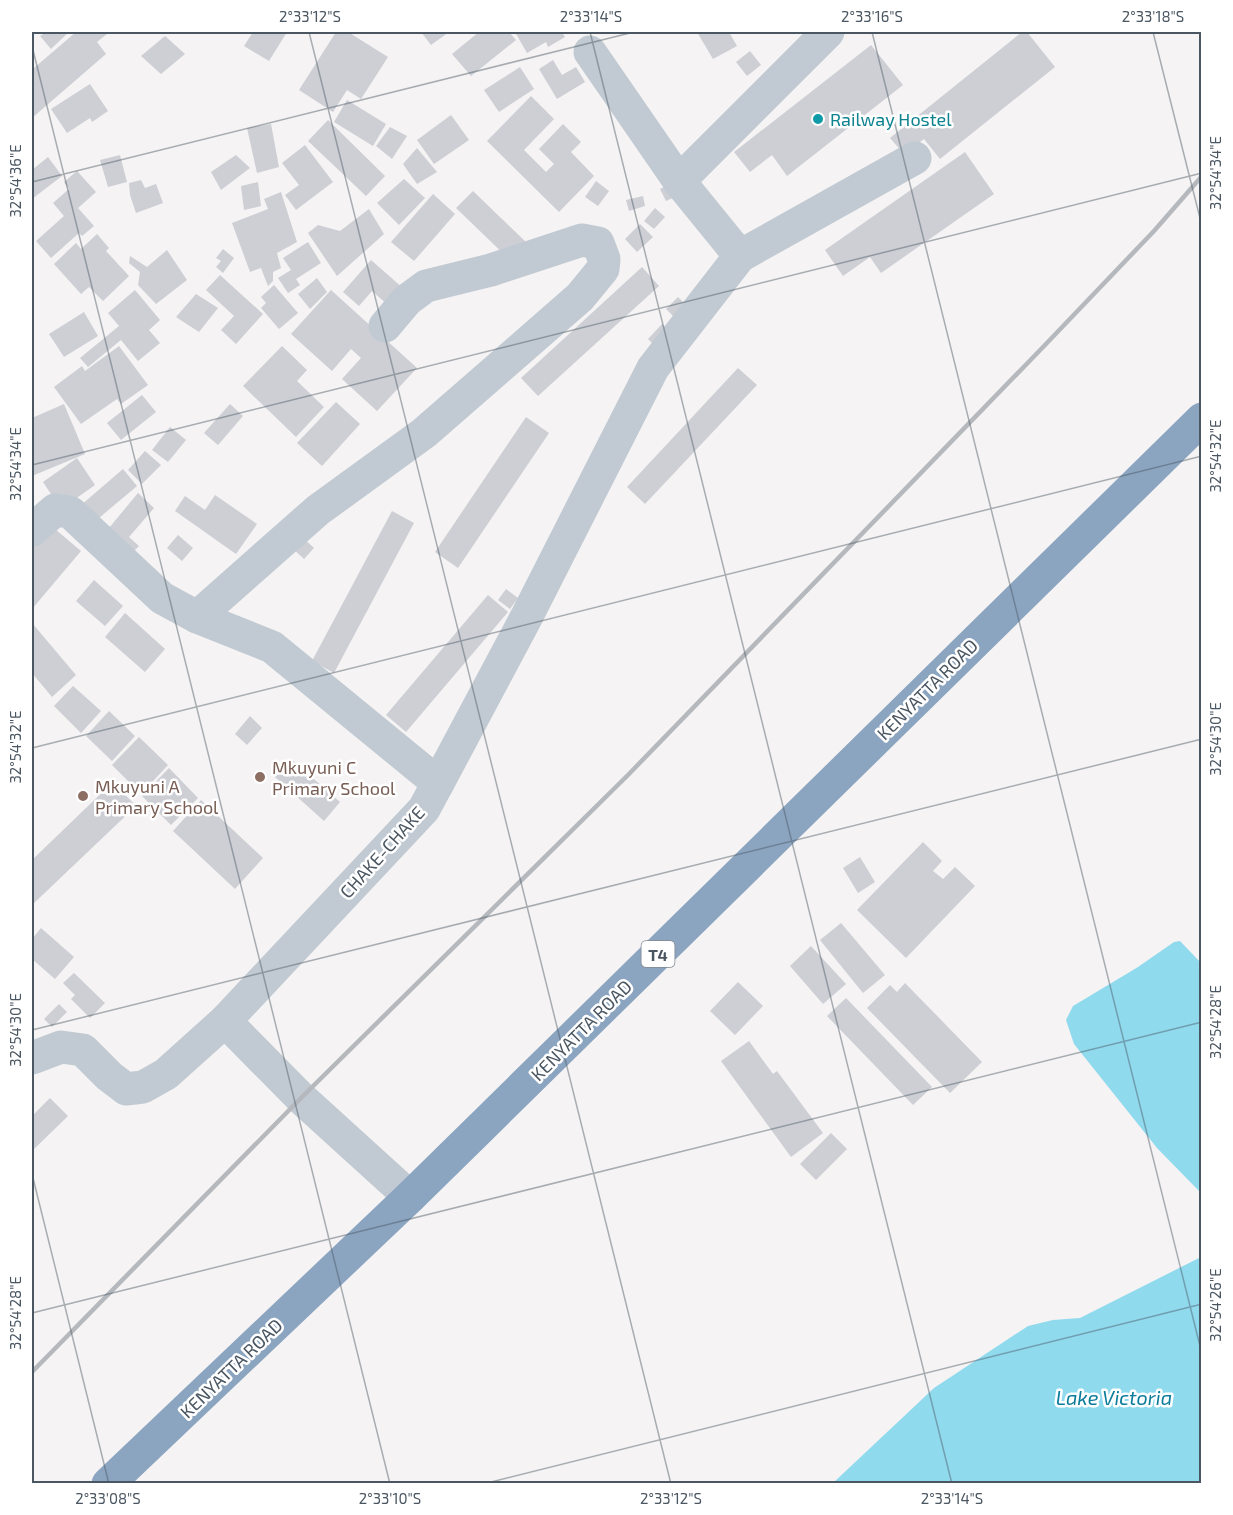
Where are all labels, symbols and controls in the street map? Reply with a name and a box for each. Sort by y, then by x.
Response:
text: 2°33'12"S [279,7,341,25]
text: 2°33'14"S [560,7,622,25]
text: 2°33'16"S [841,7,903,25]
text: 2°33'18"S [1122,7,1184,25]
place label: Railway Hostel [830,108,952,130]
marker: Railway Hostel [811,112,825,126]
text: 32°54'34"E [1206,136,1224,210]
text: 32°54'36"E [6,144,24,218]
text: 32°54'32"E [1206,419,1224,493]
text: 32°54'34"E [6,427,24,501]
street label: KENYATTA ROAD [872,634,982,744]
text: 32°54'30"E [1206,702,1224,776]
text: 32°54'32"E [6,710,24,784]
place label: Mkuyuni C Primary School [272,756,396,799]
marker: Mkuyuni C Primary School [253,770,267,784]
place label: Mkuyuni A Primary School [95,775,219,818]
marker: Mkuyuni A Primary School [76,789,90,803]
street label: CHAKE-CHAKE [335,801,429,903]
road number: T4 [642,941,674,967]
street label: KENYATTA ROAD [526,975,636,1085]
text: 32°54'28"E [1206,985,1224,1059]
text: 32°54'30"E [6,993,24,1067]
text: 32°54'26"E [1206,1268,1224,1342]
text: 32°54'28"E [6,1276,24,1350]
street label: KENYATTA ROAD [175,1314,287,1422]
water label: Lake Victoria [1056,1385,1172,1409]
text: 2°33'08"S [75,1489,141,1507]
text: 2°33'10"S [359,1489,421,1507]
text: 2°33'12"S [640,1489,702,1507]
text: 2°33'14"S [921,1489,983,1507]

